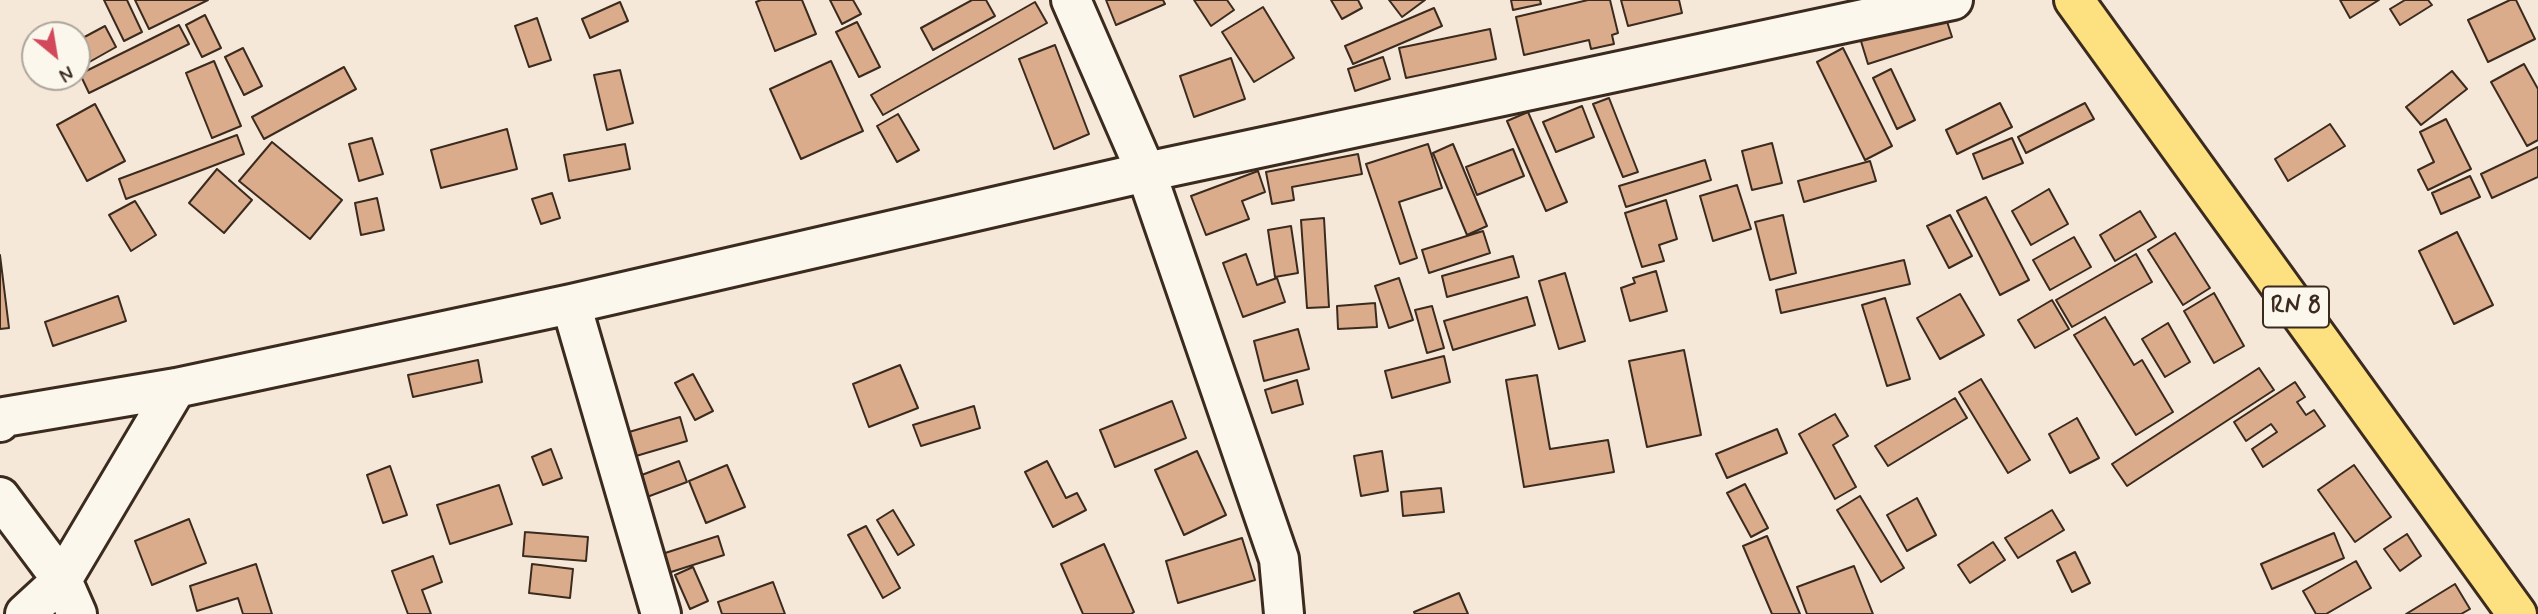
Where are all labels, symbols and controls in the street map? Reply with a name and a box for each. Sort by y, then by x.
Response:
north arrow [21,21,91,91]
text: N [54,59,77,87]
road number: RN 8 [2263,286,2329,328]

